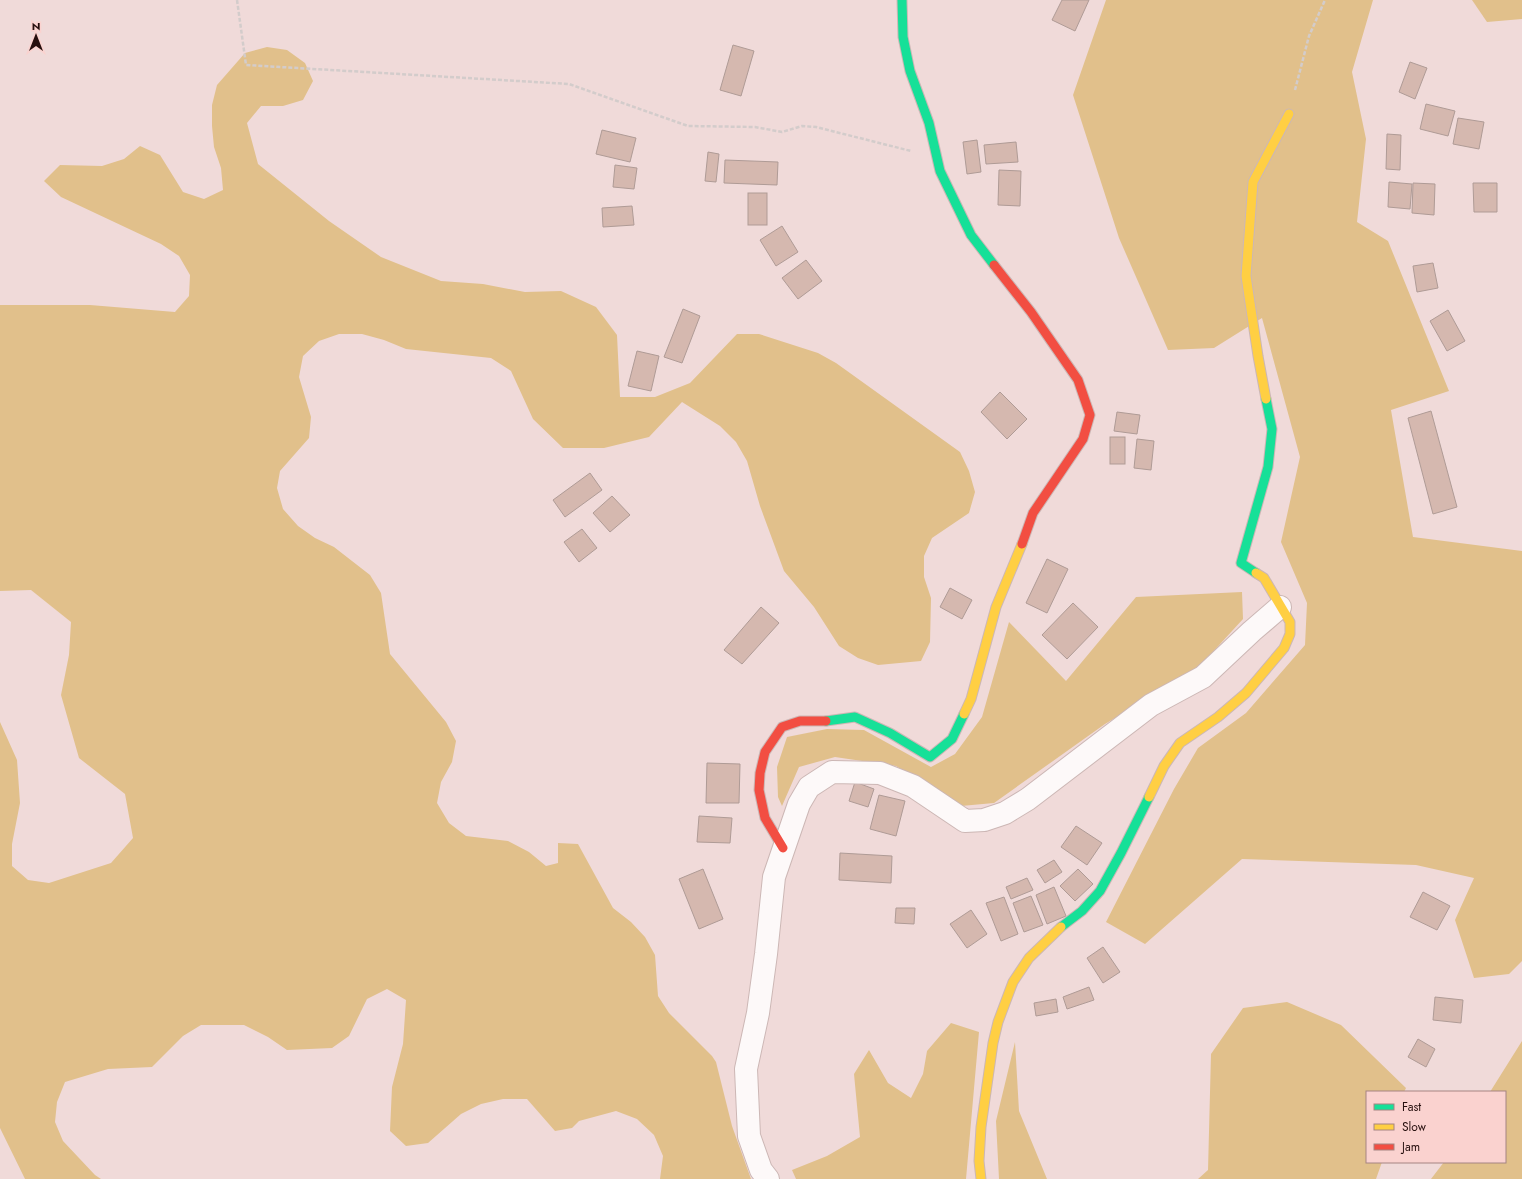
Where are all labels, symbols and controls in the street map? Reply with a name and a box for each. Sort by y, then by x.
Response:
north arrow [16,16,56,56]
text: N [32,18,40,34]
legend [1366,1091,1506,1163]
text: Fast [1402,1098,1421,1116]
text: Slow [1402,1118,1427,1136]
text: Jam [1400,1138,1420,1156]

